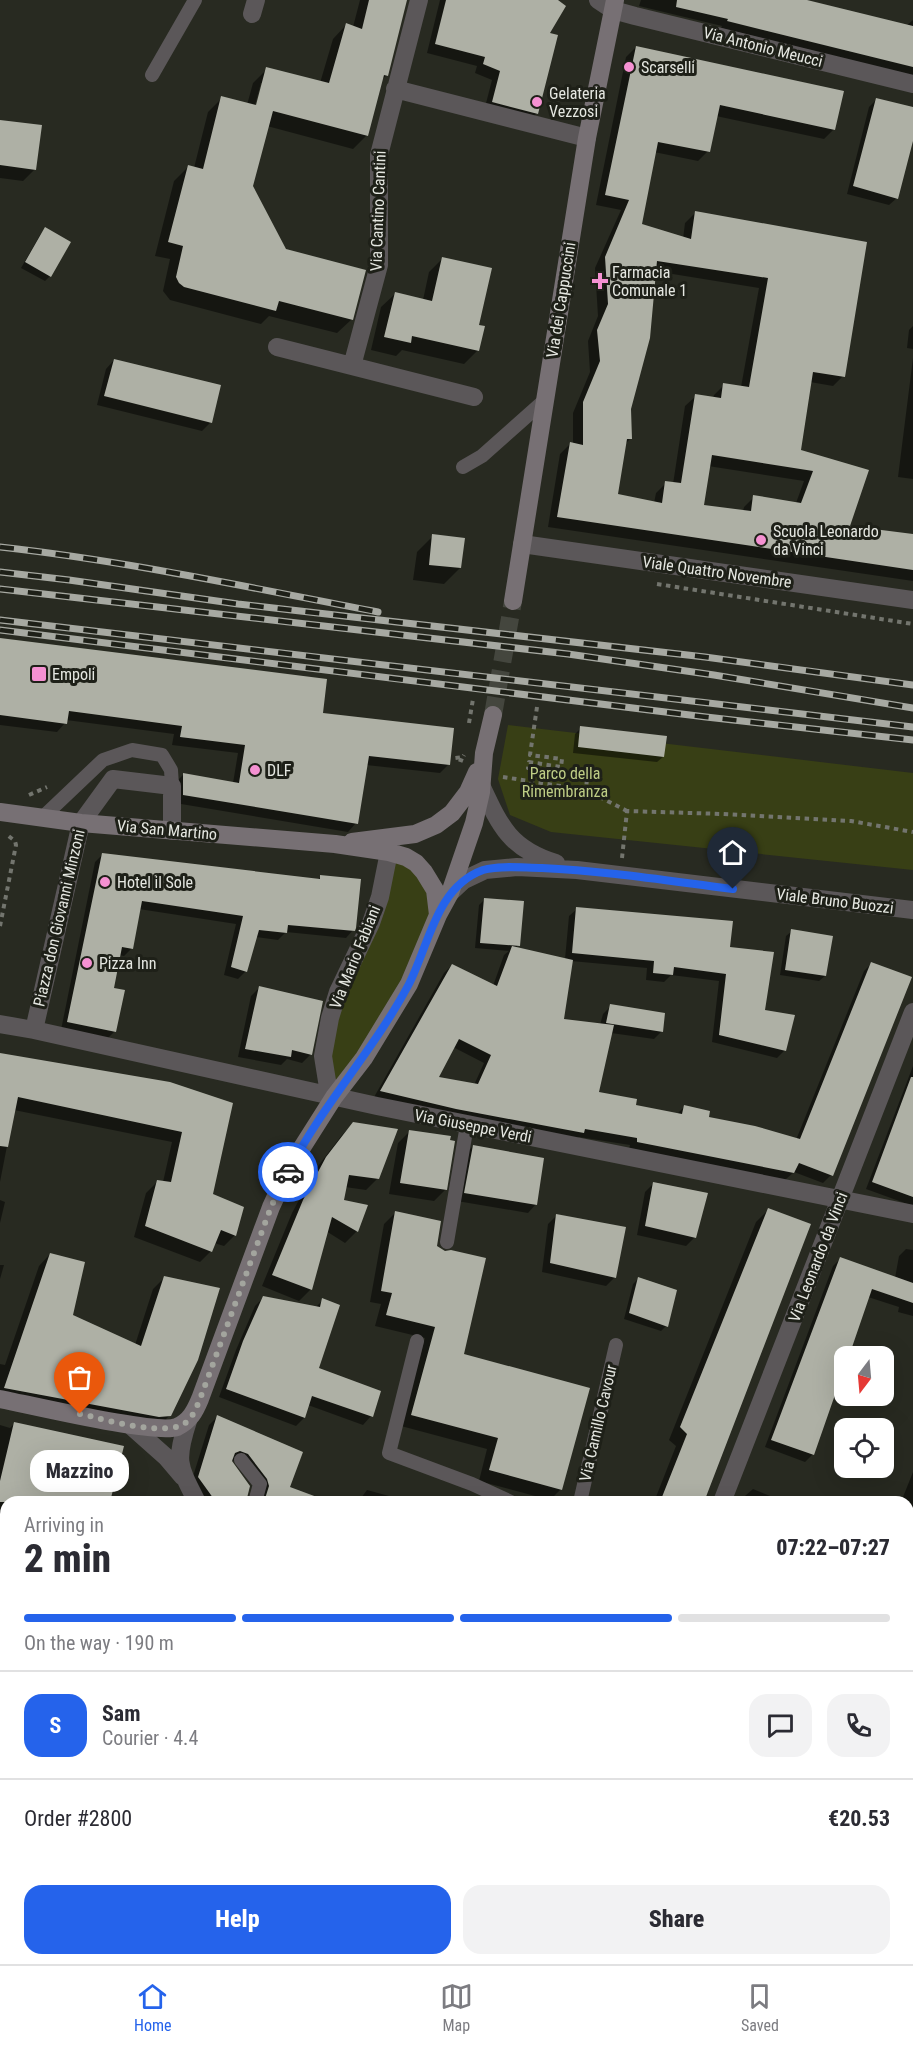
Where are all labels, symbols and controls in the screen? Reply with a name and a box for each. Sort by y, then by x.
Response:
street label: Via Antonio Meucci [701,23,825,71]
place label: Scarselli [641,58,695,77]
marker: Scarselli [622,60,636,74]
place label: Gelateria Vezzosi [549,84,606,121]
marker: Gelateria Vezzosi [530,95,544,109]
street label: Via Cantino Cantini [366,150,390,272]
street label: Via dei Cappuccini [542,241,580,359]
place label: Farmacia Comunale 1 [612,263,687,300]
marker: Farmacia Comunale 1 [593,274,607,288]
place label: Scuola Leonardo da Vinci [773,522,879,559]
marker: Scuola Leonardo da Vinci [754,533,768,547]
street label: Viale Quattro Novembre [641,552,793,592]
marker: Empoli [30,665,48,683]
place label: Empoli [52,665,95,684]
place label: DLF [267,761,292,780]
marker: DLF [248,763,262,777]
park label: Parco della Rimembranza [522,764,608,801]
street label: Via San Martino [116,816,218,844]
pin [707,827,758,889]
street label: Piazza don Giovanni Minzoni [29,828,89,1008]
icon: home [716,836,749,869]
place label: Hotel il Sole [117,873,193,892]
marker: Hotel il Sole [98,875,112,889]
street label: Viale Bruno Buozzi [775,884,895,918]
street label: Via Mario Fabiani [326,903,384,1011]
place label: Pizza Inn [99,954,156,973]
marker: Pizza Inn [80,956,94,970]
street label: Via Giuseppe Verdi [413,1105,533,1147]
courier [258,1142,318,1202]
icon: car [272,1156,305,1189]
street label: Via Leonardo da Vinci [784,1189,852,1325]
north arrow [834,1346,894,1406]
map controls [834,1346,894,1478]
pin [54,1352,105,1414]
icon: bag [63,1361,96,1394]
street label: Via Camillo Cavour [575,1363,621,1483]
button: locate [834,1418,894,1478]
callout: Mazzino [31,1450,130,1492]
text: Mazzino [46,1459,113,1483]
text: Arriving in [24,1513,104,1537]
text: 07:22–07:27 [776,1535,890,1560]
text: 2 min [24,1536,111,1582]
text: On the way · 190 m [24,1631,174,1655]
button: chat [749,1694,812,1757]
button: phone [827,1694,890,1757]
text: Sam [102,1701,141,1726]
text: S [50,1713,61,1738]
text: Courier · 4.4 [102,1726,198,1750]
text: Order #2800 [24,1806,132,1831]
text: €20.53 [828,1806,890,1831]
button: Help [24,1885,451,1954]
button: Share [463,1885,890,1954]
tab: Home [134,1980,172,2035]
tab: Map [440,1980,473,2035]
tab: Saved [741,1980,779,2035]

